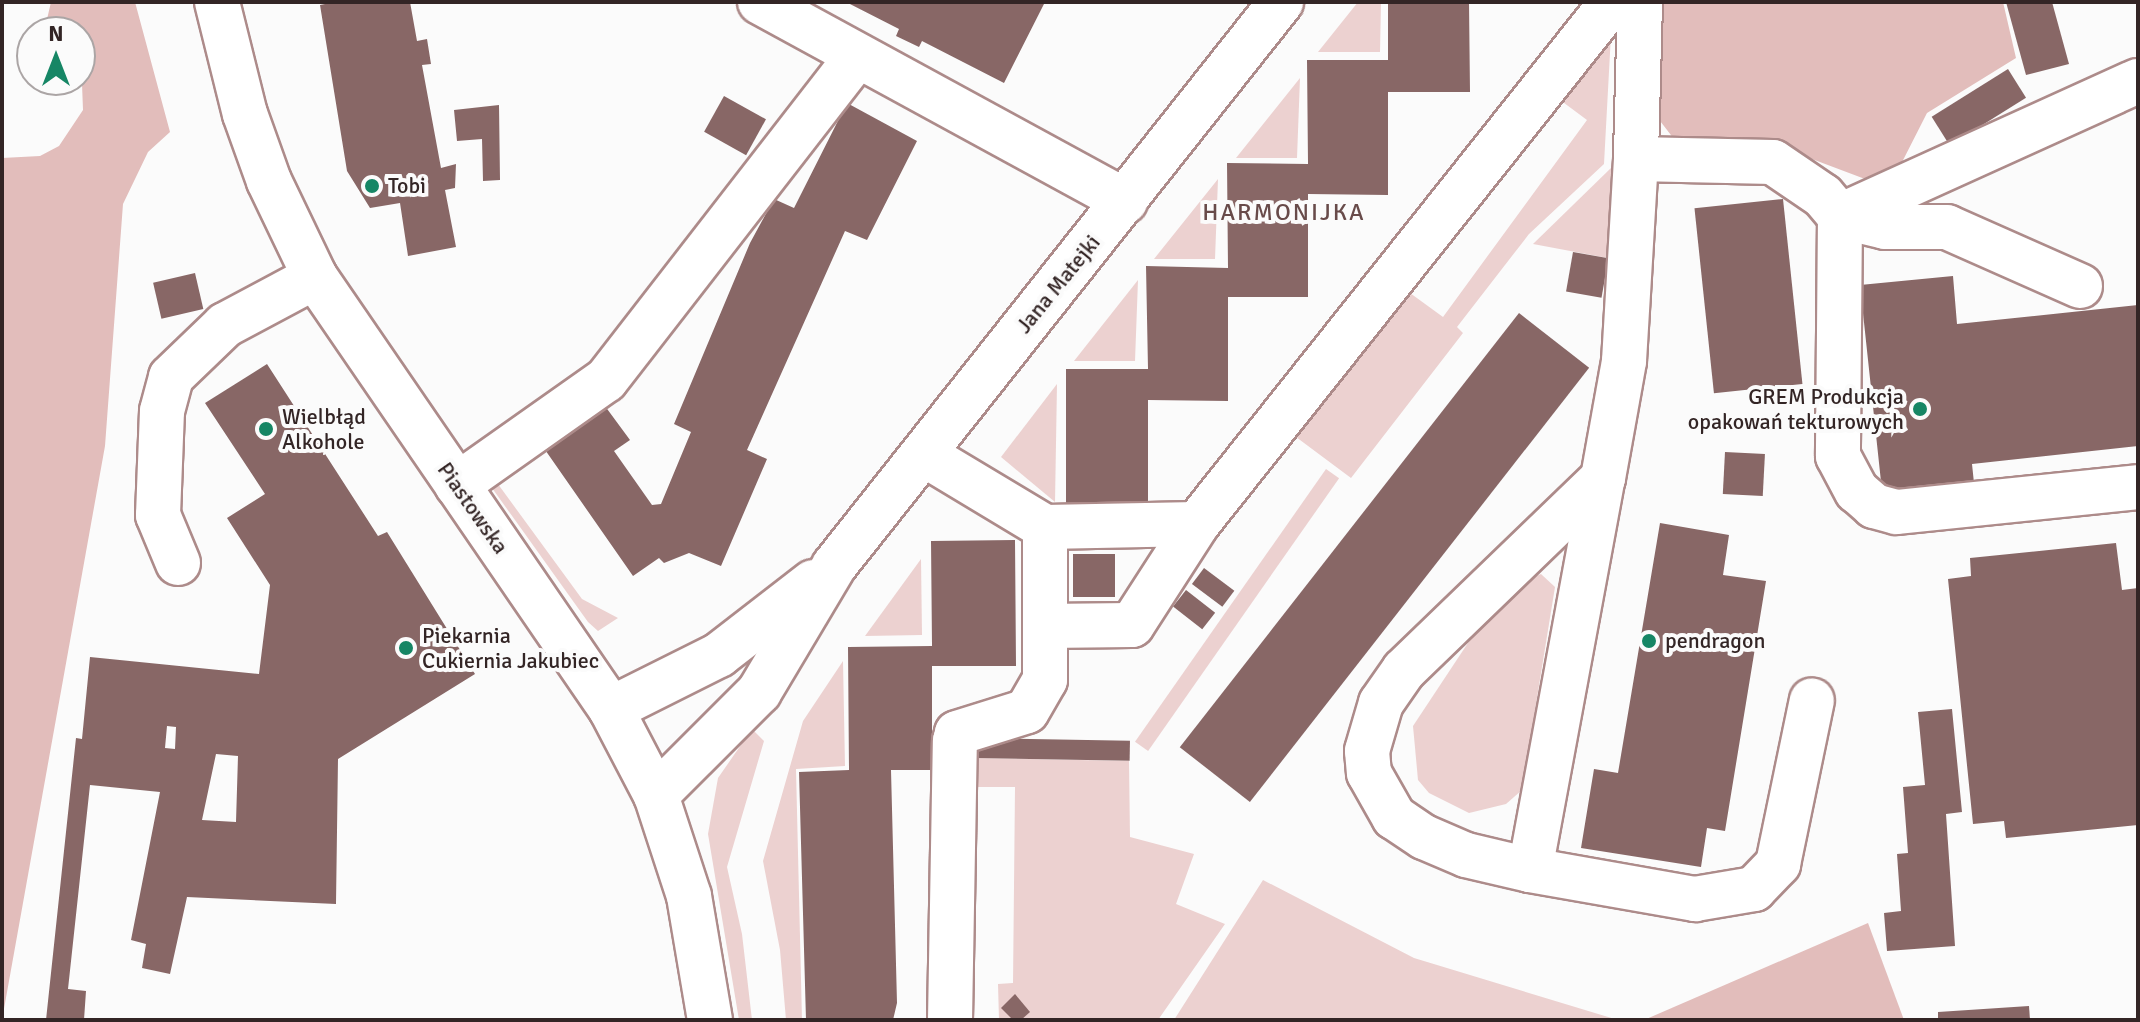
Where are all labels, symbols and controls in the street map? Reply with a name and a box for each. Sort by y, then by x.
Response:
north arrow [16,16,96,96]
text: N [48,20,64,47]
place label: Tobi [388,173,426,199]
marker: Tobi [363,177,381,195]
district label: HARMONIJKA [1202,199,1366,227]
street label: Jana Matejki [1010,230,1106,338]
place label: GREM Produkcja opakowań tekturowych [1688,383,1904,434]
marker: GREM Produkcja opakowań tekturowych [1911,400,1929,418]
place label: Wielbłąd Alkohole [282,403,366,454]
marker: Wielbłąd Alkohole [257,420,275,438]
street label: Piastowska [432,457,514,559]
place label: Piekarnia Cukiernia Jakubiec [422,622,599,674]
place label: pendragon [1665,628,1765,654]
marker: pendragon [1640,632,1658,650]
marker: Piekarnia Cukiernia Jakubiec [397,639,415,657]

